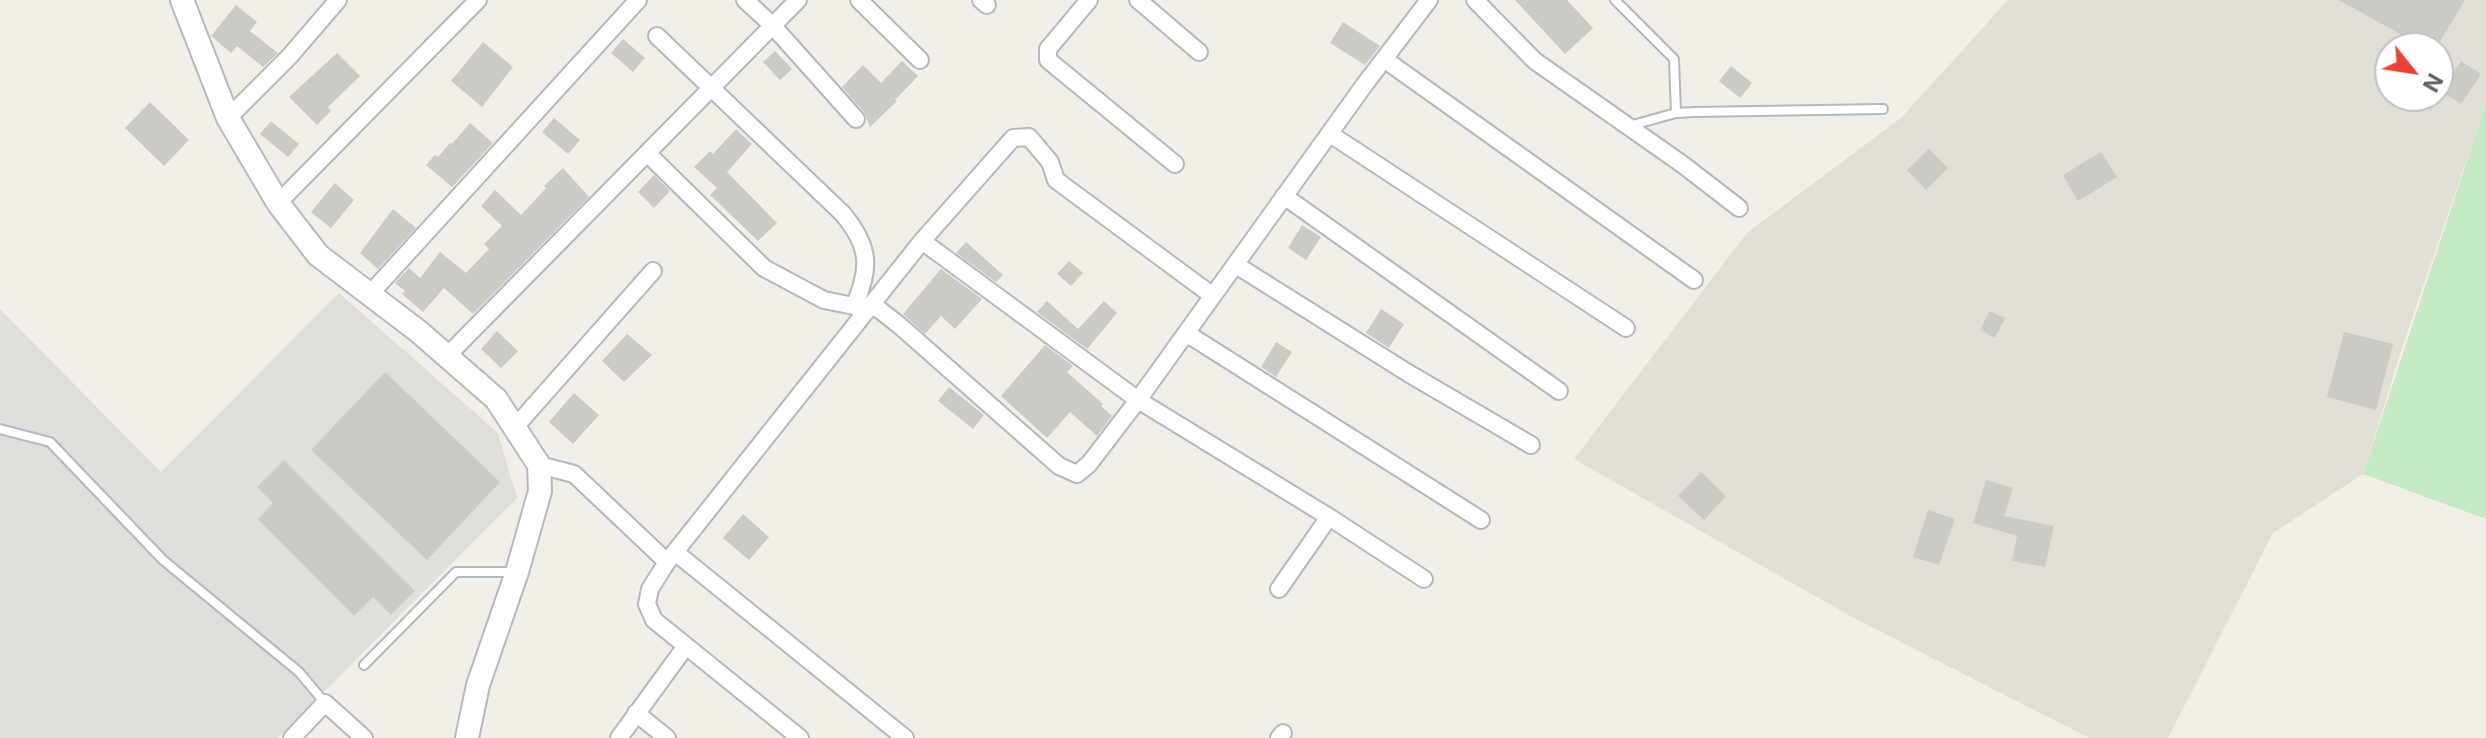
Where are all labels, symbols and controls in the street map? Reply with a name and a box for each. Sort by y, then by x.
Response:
north arrow [2374,32,2454,112]
text: N [2418,69,2449,97]

